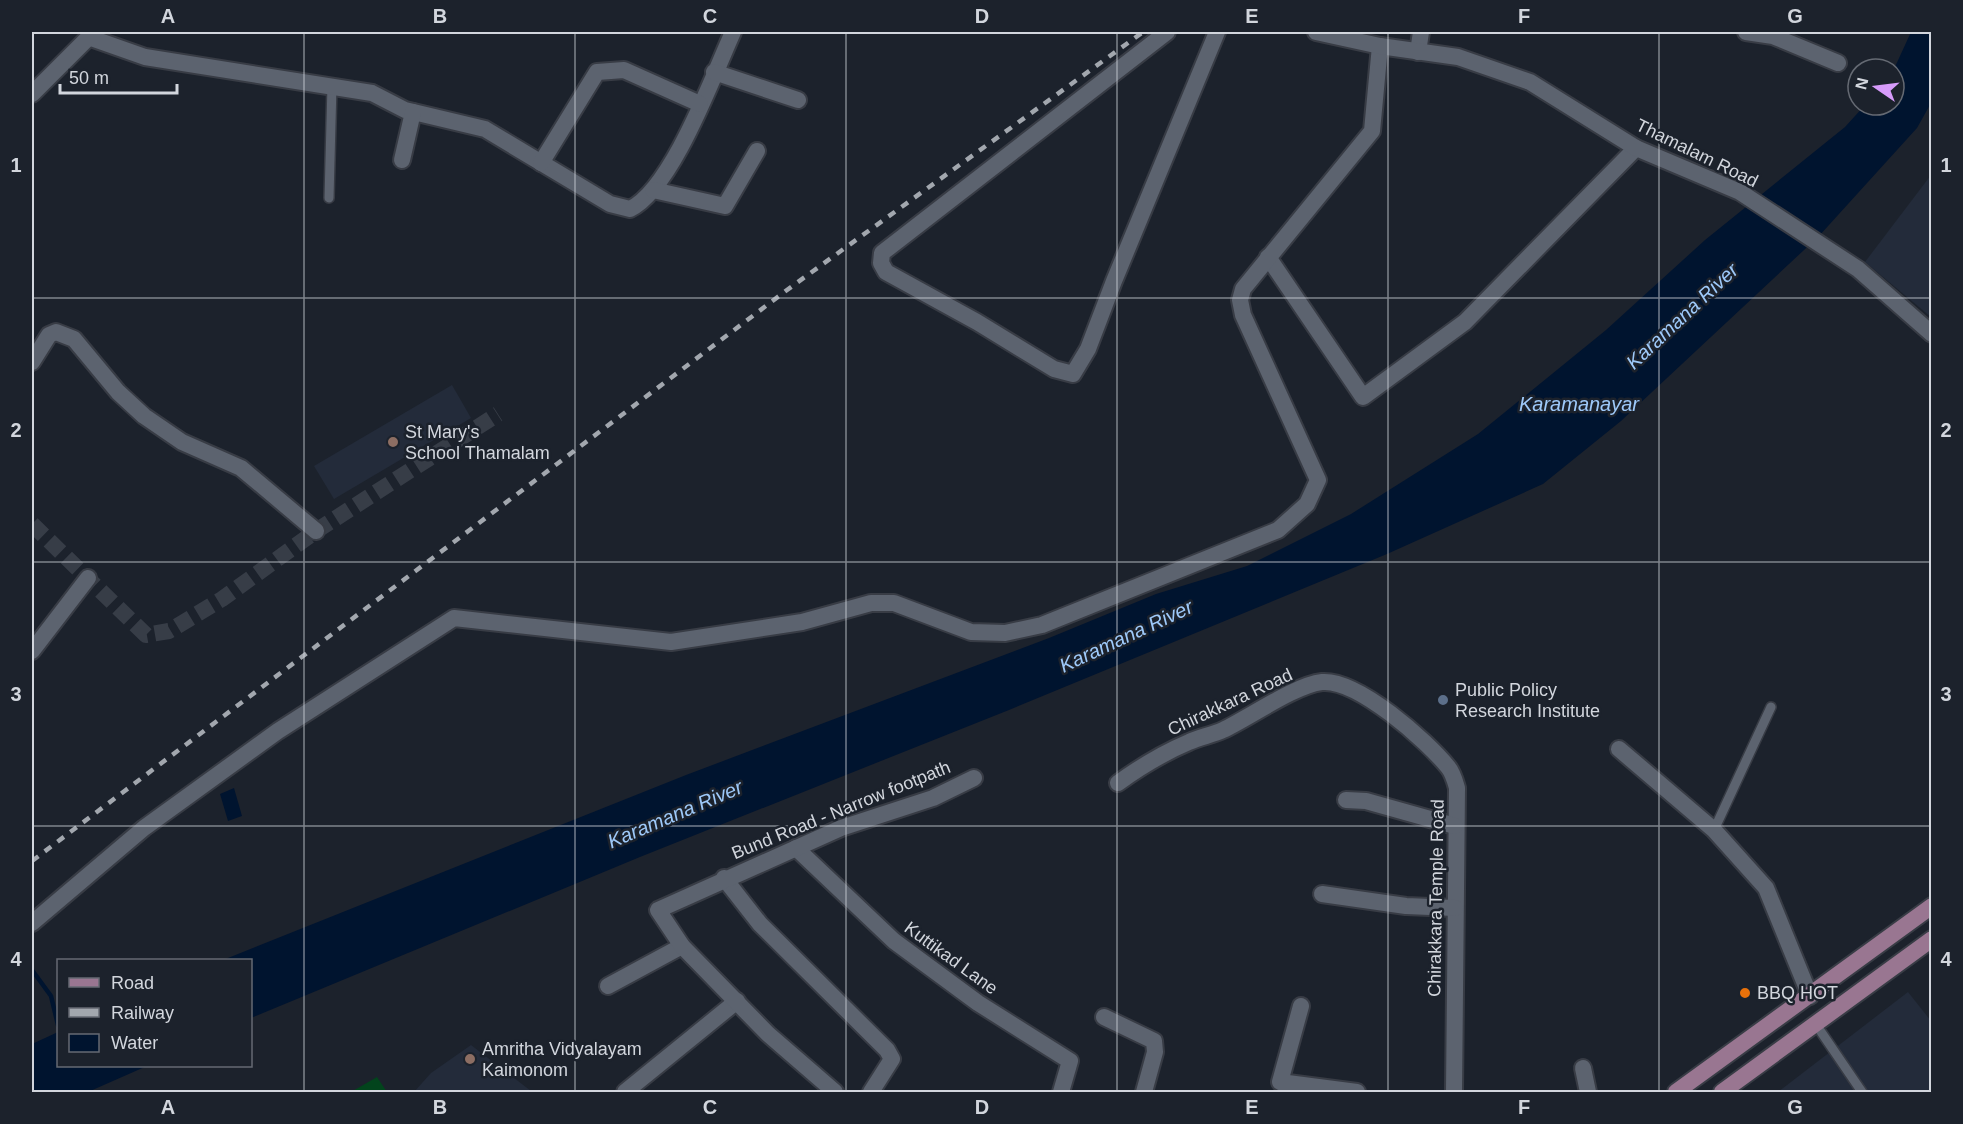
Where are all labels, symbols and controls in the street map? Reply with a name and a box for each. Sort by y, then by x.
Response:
text: A [161,5,175,27]
text: B [433,5,447,27]
text: C [703,5,717,27]
text: D [975,5,989,27]
text: E [1245,5,1259,27]
text: F [1518,5,1530,27]
text: G [1787,5,1803,27]
scale bar [60,57,177,95]
north arrow [1846,57,1906,117]
text: 50 m [69,68,109,88]
text: N [1852,76,1872,91]
street label: Thamalam Road [1633,115,1761,191]
text: 1 [10,154,22,176]
text: 1 [1940,154,1952,176]
water label: Karamana River [1622,258,1743,373]
water label: Karamanayar [1519,393,1640,415]
text: 2 [10,419,22,441]
text: 2 [1940,419,1952,441]
place label: St Mary's School Thamalam [405,422,550,463]
marker: St Mary's School Thamalam [386,435,400,449]
water label: Karamana River [1056,595,1197,677]
street label: Chirakkara Road [1165,664,1295,740]
place label: Public Policy Research Institute [1455,680,1600,721]
text: 3 [10,683,22,705]
text: 3 [1940,683,1952,705]
marker: Public Policy Research Institute [1436,693,1450,707]
street label: Bund Road - Narrow footpath [729,757,953,863]
water label: Karamana River [604,775,747,852]
street label: Chirakkara Temple Road [1424,799,1448,997]
street label: Kuttikad Lane [901,918,1001,998]
text: 4 [10,948,22,970]
text: 4 [1940,948,1952,970]
legend [57,959,252,1067]
text: Road [111,973,154,993]
place label: BBQ HOT [1757,983,1838,1003]
marker: BBQ HOT [1738,986,1752,1000]
text: Railway [111,1003,174,1023]
text: Water [111,1033,158,1053]
place label: Amritha Vidyalayam Kaimonom [482,1039,642,1080]
marker: Amritha Vidyalayam Kaimonom [463,1052,477,1066]
text: A [161,1096,175,1118]
text: B [433,1096,447,1118]
text: C [703,1096,717,1118]
text: D [975,1096,989,1118]
text: E [1245,1096,1259,1118]
text: F [1518,1096,1530,1118]
text: G [1787,1096,1803,1118]

